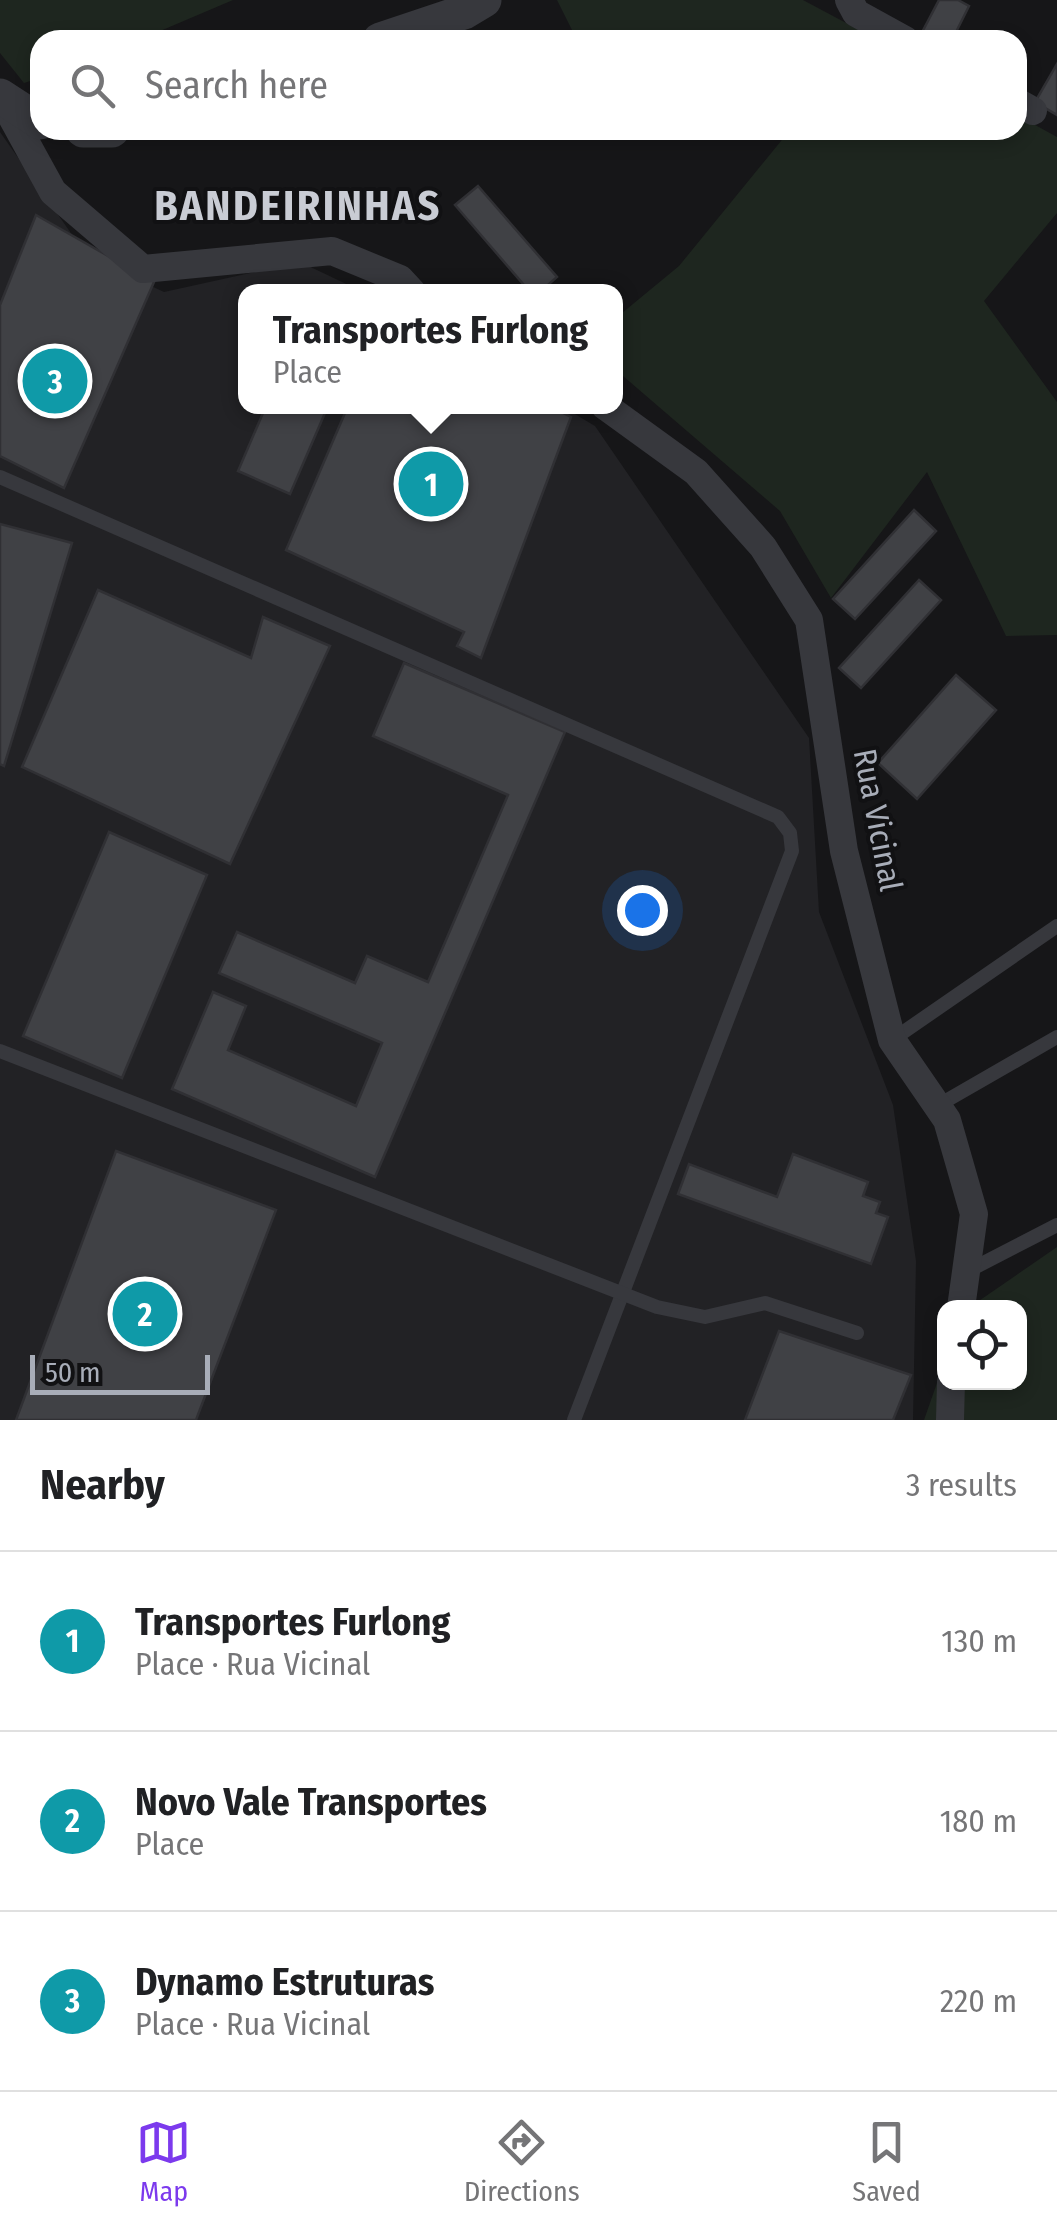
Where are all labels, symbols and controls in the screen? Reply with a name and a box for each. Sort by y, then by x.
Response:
search box [30,30,1027,140]
icon: search [65,58,120,113]
text: Search here [145,62,328,108]
district label: BANDEIRINHAS [154,181,442,231]
popup [238,284,623,414]
text: Transportes Furlong [273,307,588,353]
pin: 3 [22,344,88,418]
text: Place [273,353,342,391]
pin: 1 [398,446,464,522]
street label: Rua Vicinal [846,746,910,894]
your location [617,885,668,936]
pin: 2 [112,1276,178,1352]
map controls [937,1300,1027,1390]
button: locate [937,1300,1027,1390]
scale bar [30,1350,210,1394]
text: 50 m [45,1356,101,1389]
text: Nearby [40,1460,165,1510]
text: 3 results [906,1466,1017,1504]
text: Transportes Furlong [135,1599,450,1645]
text: 1 [66,1622,79,1660]
text: 130 m [941,1622,1017,1660]
text: Place · Rua Vicinal [135,1645,370,1683]
text: Novo Vale Transportes [135,1779,487,1825]
text: 2 [65,1802,80,1840]
text: 180 m [940,1802,1017,1840]
text: Place [135,1825,204,1863]
text: Dynamo Estruturas [135,1959,434,2005]
text: 3 [65,1982,80,2020]
text: 220 m [940,1982,1017,2020]
text: Place · Rua Vicinal [135,2005,370,2043]
tab: Map [136,2115,191,2208]
tab: Directions [464,2115,580,2208]
tab: Saved [852,2115,921,2208]

